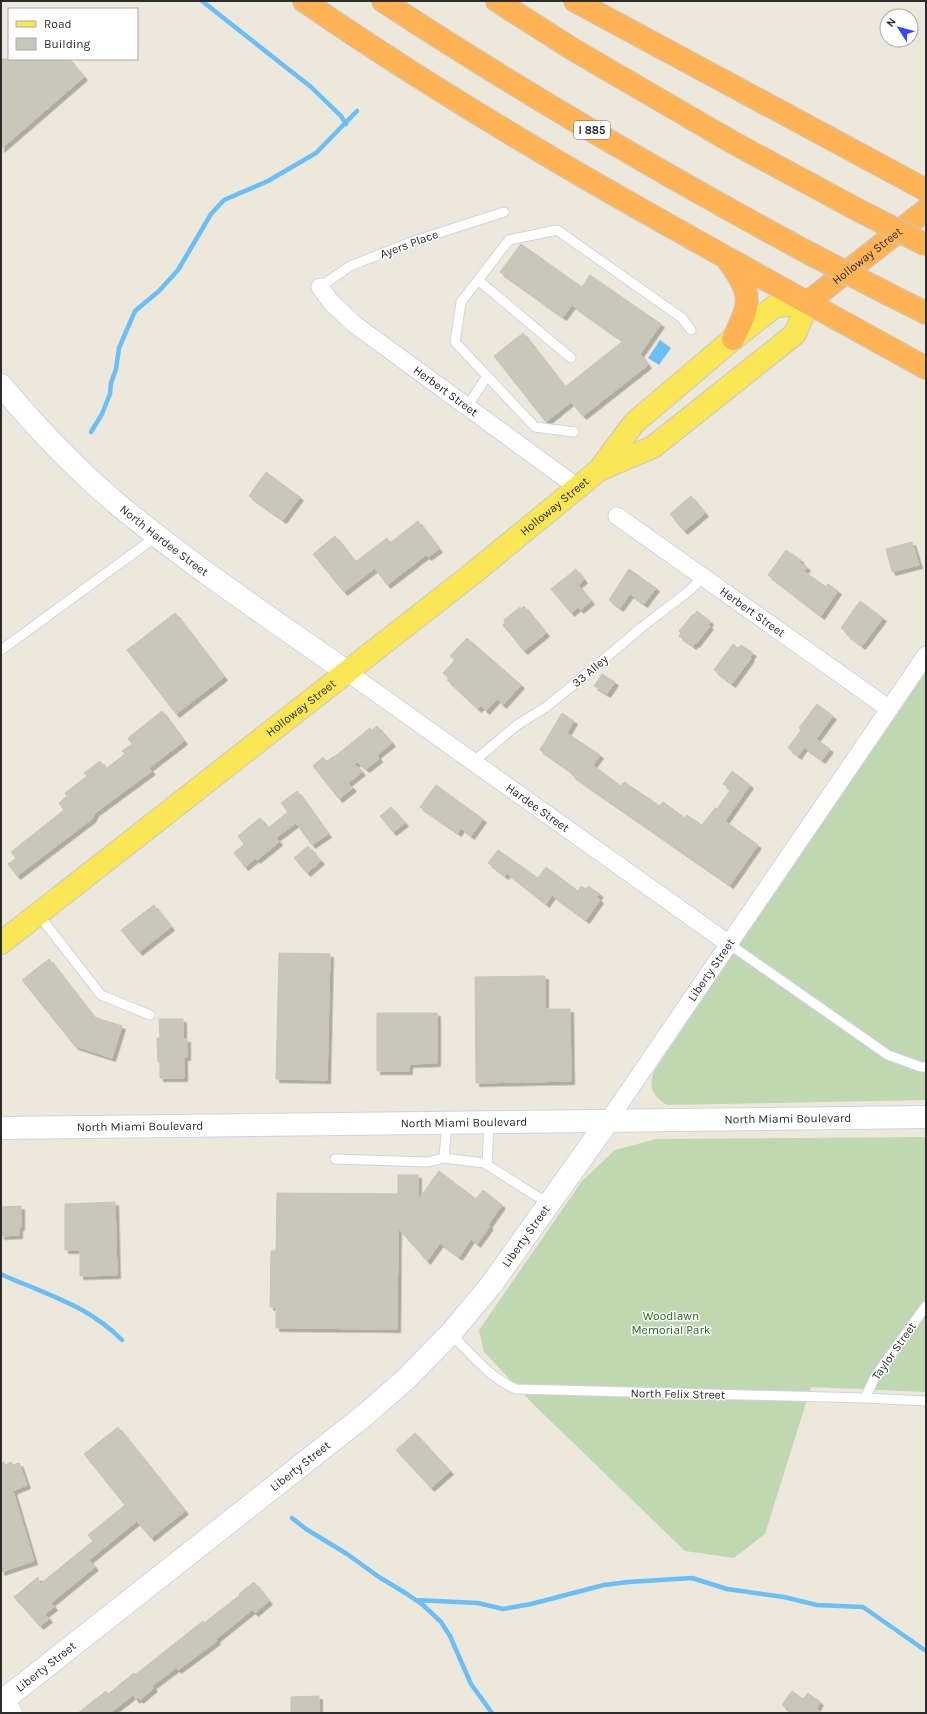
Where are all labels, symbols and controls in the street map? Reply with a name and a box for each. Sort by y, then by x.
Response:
legend [8,8,138,60]
north arrow [879,8,919,48]
text: N [884,15,899,29]
text: Road [44,17,72,31]
text: Building [44,37,91,51]
road number: I 885 [574,121,610,139]
street label: Holloway Street [829,224,905,287]
street label: Ayers Place [378,227,440,261]
street label: Herbert Street [411,363,481,420]
street label: Holloway Street [517,474,592,539]
street label: North Hardee Street [117,502,212,579]
street label: Herbert Street [717,584,788,640]
street label: 33 Alley [569,652,611,690]
street label: Holloway Street [263,676,339,740]
street label: Hardee Street [503,780,572,835]
street label: Liberty Street [685,935,738,1004]
street label: North Miami Boulevard [724,1111,851,1126]
street label: North Miami Boulevard [401,1115,527,1130]
street label: North Miami Boulevard [77,1119,203,1134]
street label: Liberty Street [499,1202,553,1270]
park label: Woodlawn Memorial Park [631,1309,711,1337]
street label: Taylor Street [869,1319,919,1383]
street label: North Felix Street [631,1386,726,1402]
street label: Liberty Street [267,1438,333,1494]
street label: Liberty Street [13,1638,79,1695]

